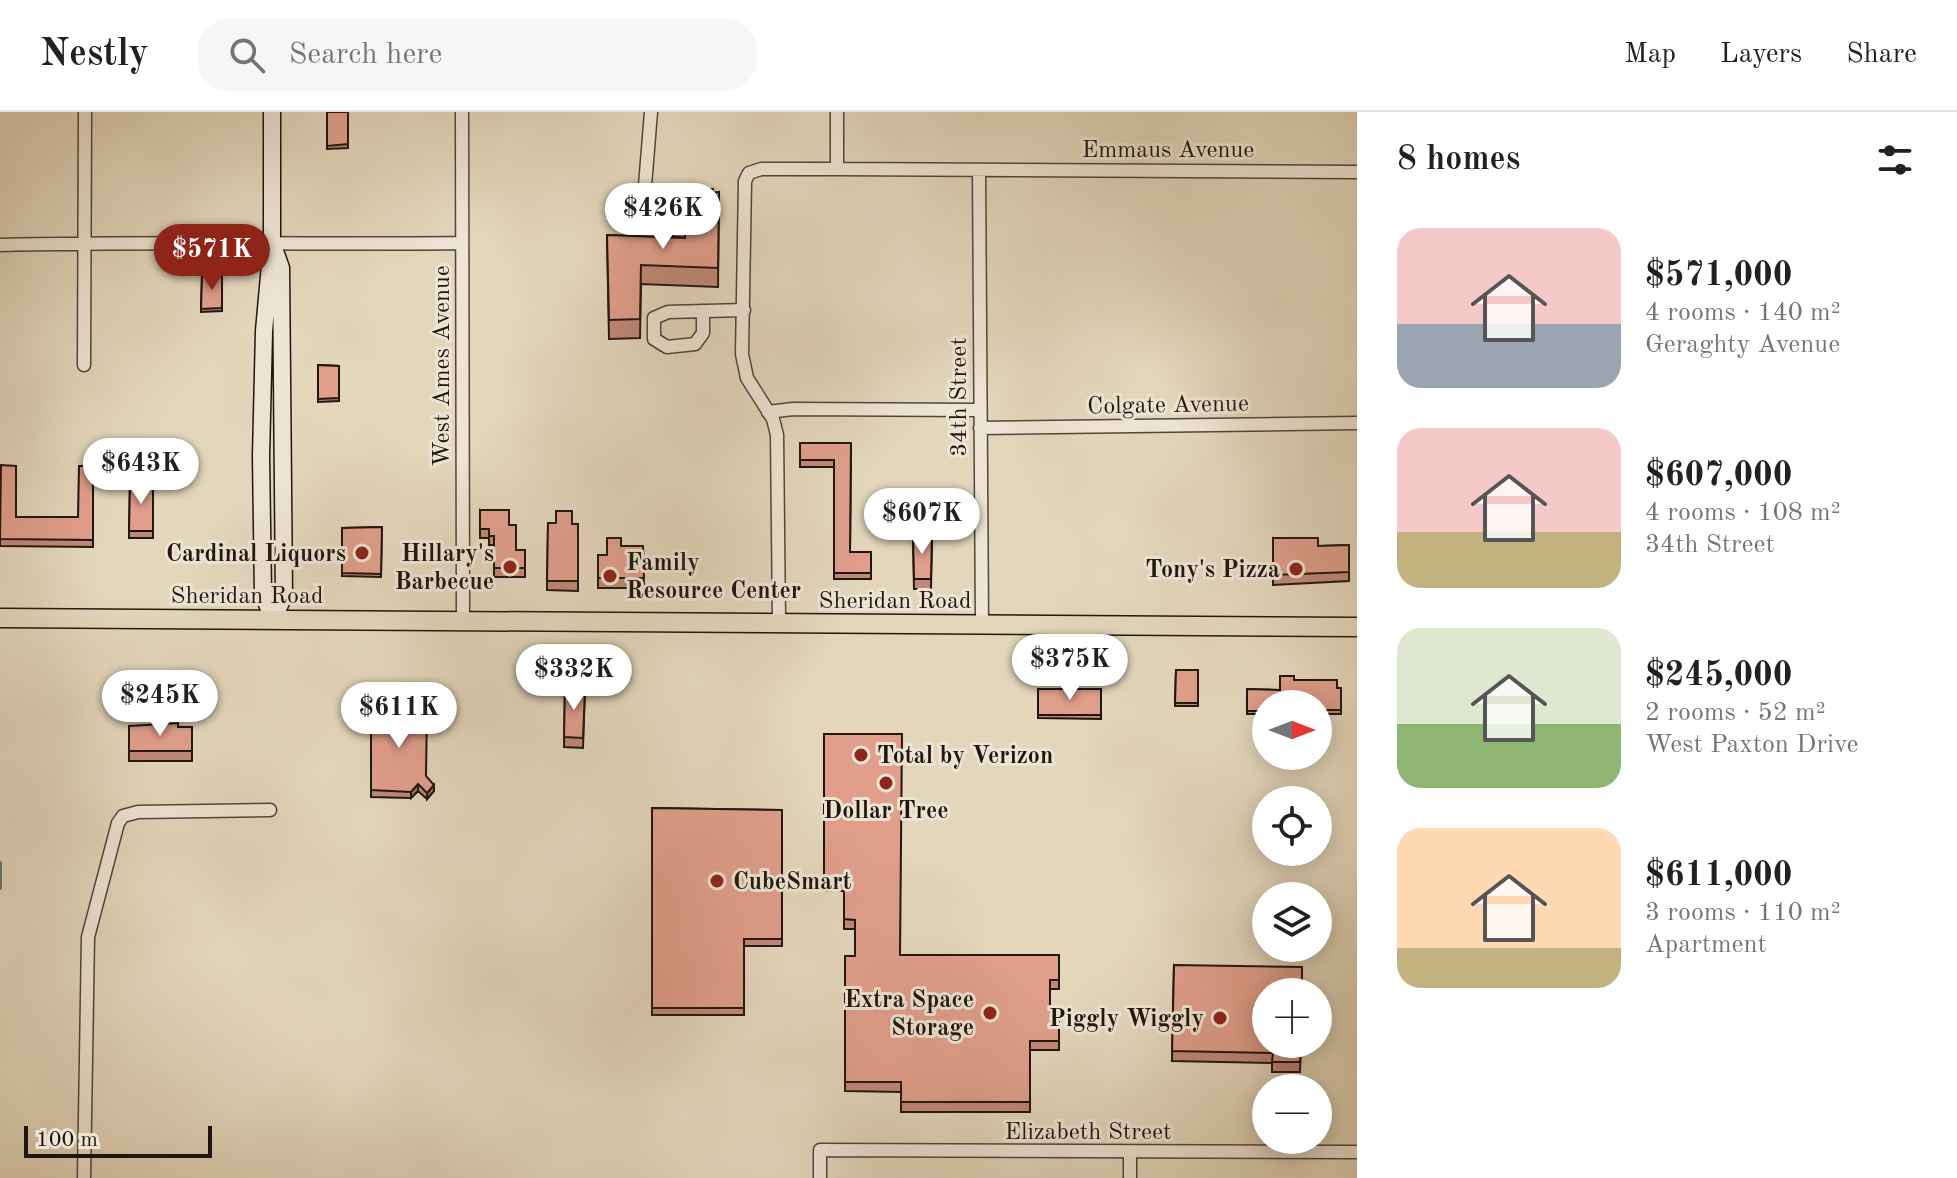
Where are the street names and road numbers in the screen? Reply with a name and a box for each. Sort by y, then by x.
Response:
street label: Emmaus Avenue [1082,139,1254,163]
street label: West Ames Avenue [431,265,455,467]
street label: 34th Street [948,337,972,457]
street label: Colgate Avenue [1087,393,1249,419]
street label: Sheridan Road [171,585,323,609]
street label: Sheridan Road [819,590,971,614]
street label: Elizabeth Street [1004,1121,1172,1145]

